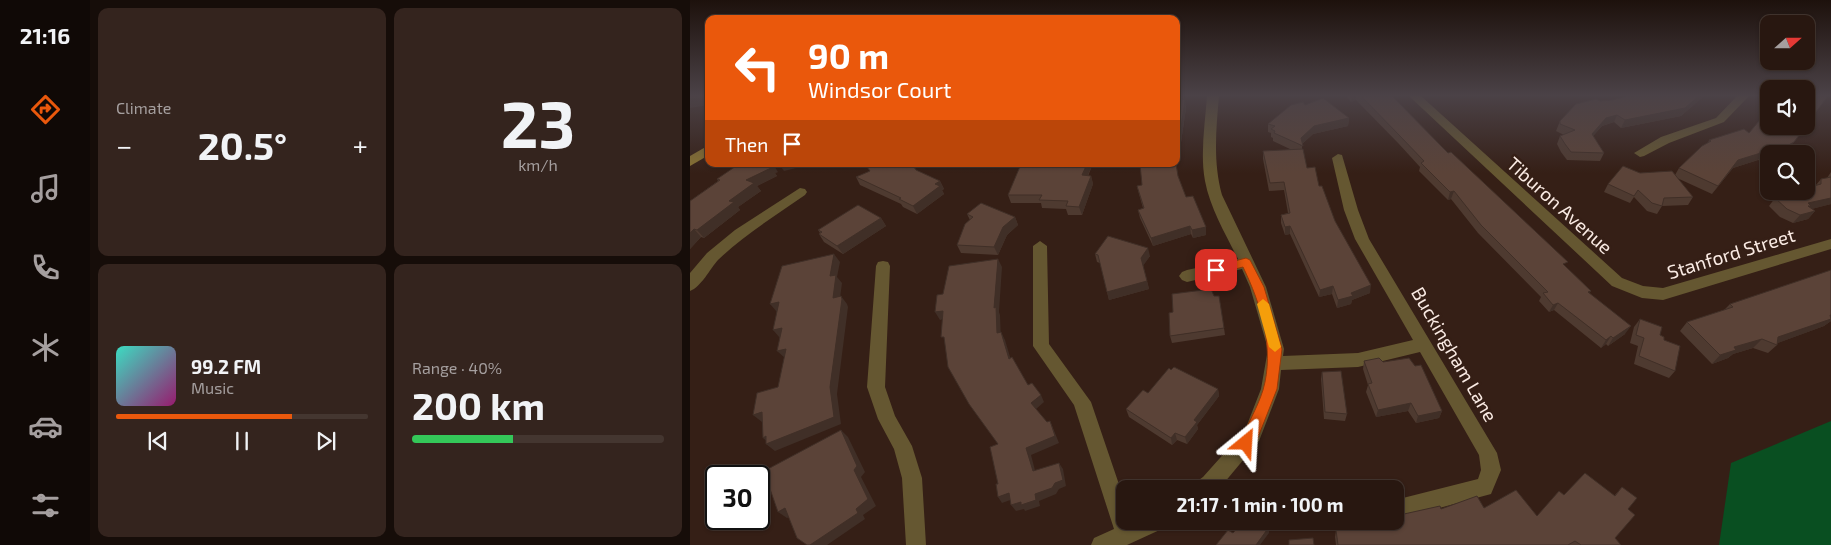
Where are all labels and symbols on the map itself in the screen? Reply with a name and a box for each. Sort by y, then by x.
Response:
north arrow [1760,15,1815,70]
street label: Tiburon Avenue [1502,152,1618,258]
street label: Stanford Street [1664,223,1798,283]
pin [1195,249,1237,291]
street label: Buckingham Lane [1407,283,1503,425]
position arrow [1219,416,1271,468]
speed limit sign: 30 [705,465,770,530]

